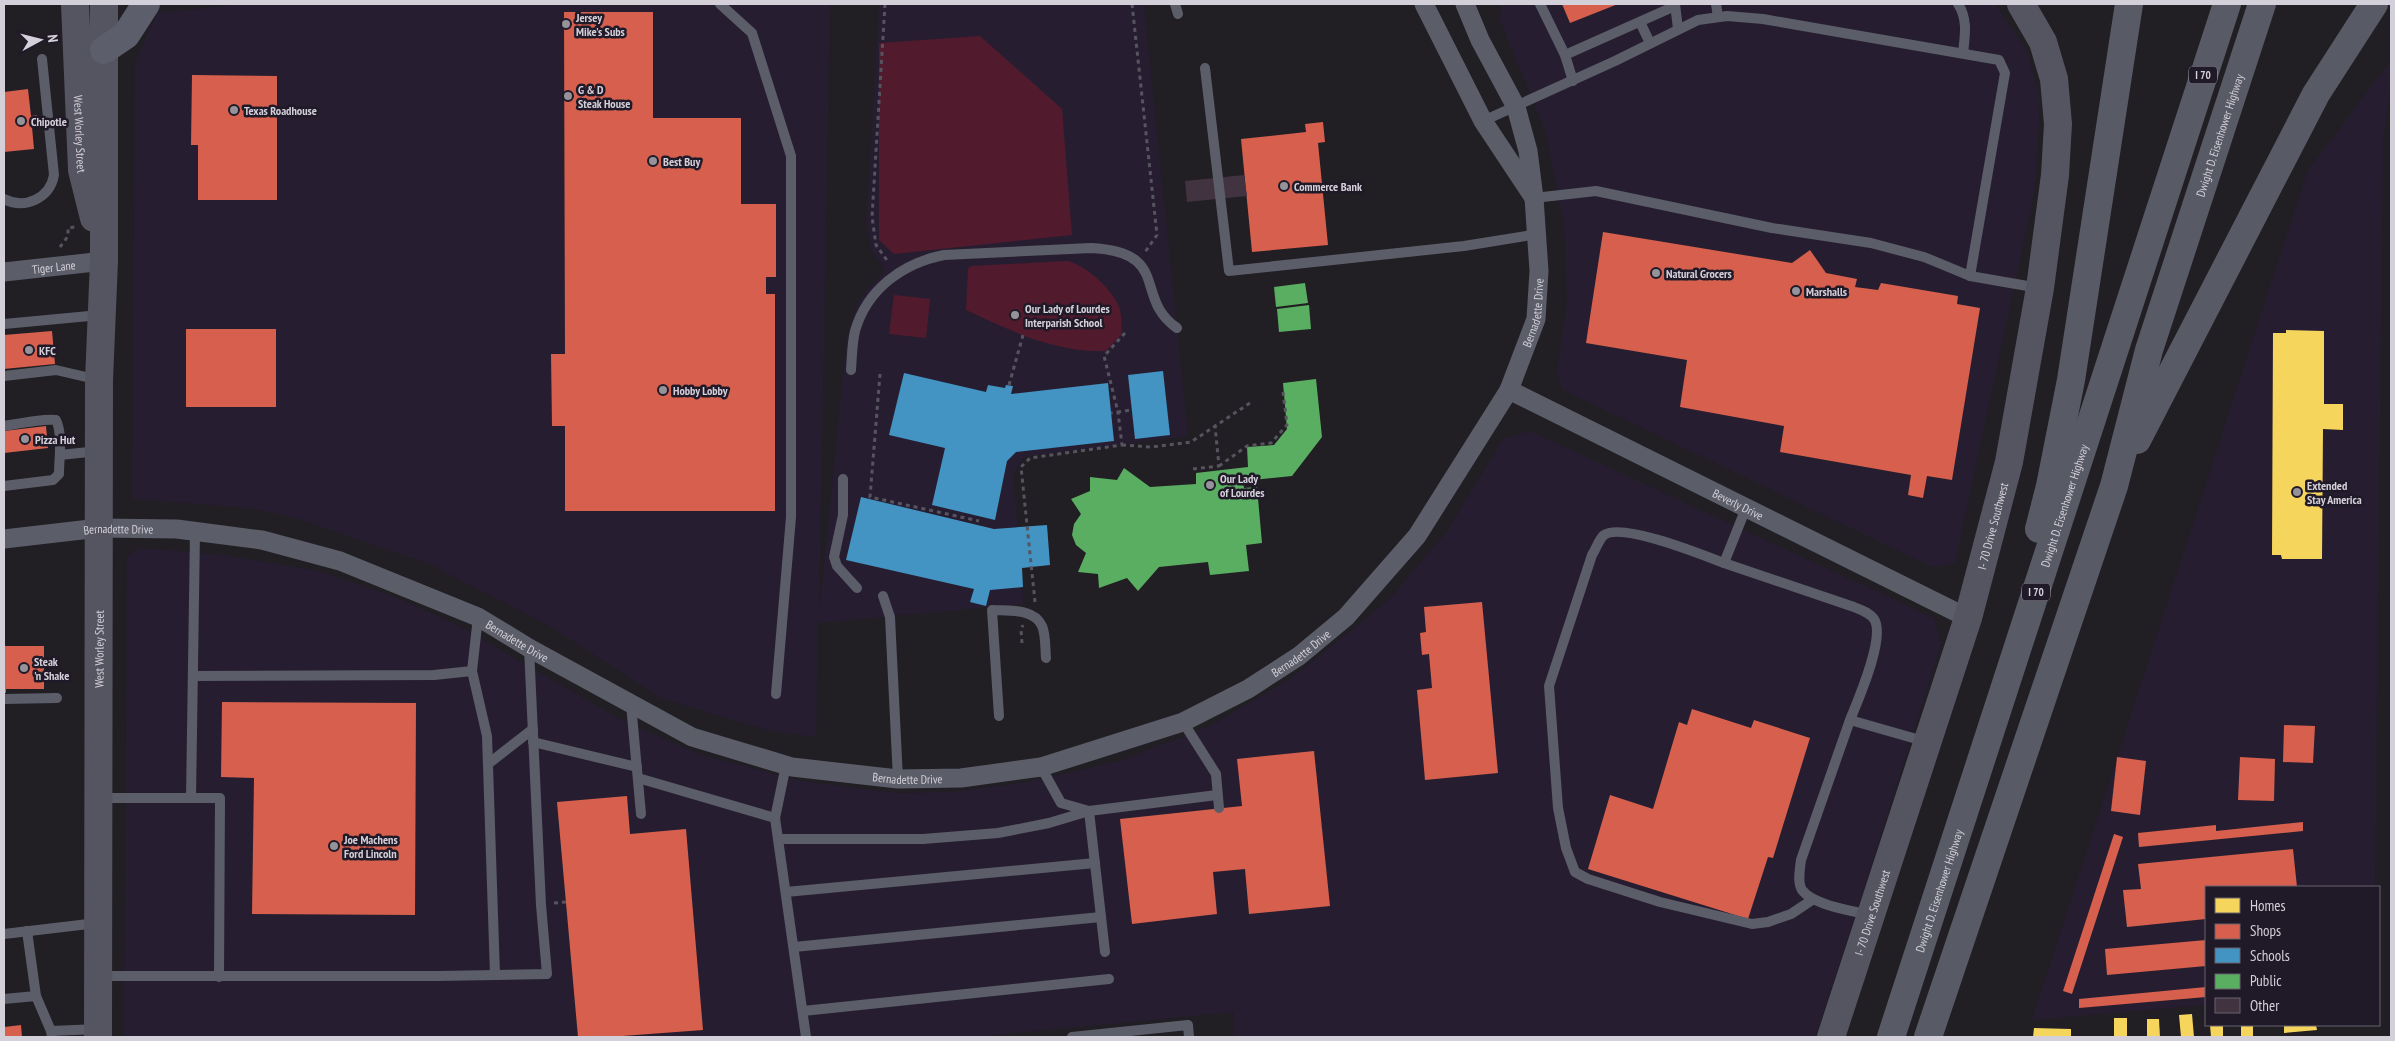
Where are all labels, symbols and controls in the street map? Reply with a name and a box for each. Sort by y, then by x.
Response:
place label: Jersey Mike's Subs [575,10,625,39]
north arrow [15,15,65,65]
marker: Jersey Mike's Subs [560,18,572,30]
text: N [44,34,62,43]
road number: I 70 [2189,66,2217,84]
street label: Dwight D. Eisenhower Highway [2192,71,2246,199]
place label: G & D Steak House [578,82,630,111]
marker: G & D Steak House [562,90,574,102]
street label: West Worley Street [71,95,90,175]
place label: Texas Roadhouse [244,103,317,118]
marker: Texas Roadhouse [228,104,240,116]
place label: Chipotle [31,114,67,129]
marker: Chipotle [15,115,27,127]
place label: Best Buy [663,154,700,169]
marker: Best Buy [647,155,659,167]
place label: Commerce Bank [1294,179,1362,194]
marker: Commerce Bank [1278,180,1290,192]
street label: Tiger Lane [31,257,76,276]
place label: Natural Grocers [1666,266,1732,281]
marker: Natural Grocers [1650,267,1662,279]
street label: Bernadette Drive [1519,278,1546,349]
place label: Marshalls [1806,284,1847,299]
marker: Marshalls [1790,285,1802,297]
place label: Our Lady of Lourdes Interparish School [1025,301,1110,330]
marker: Our Lady of Lourdes Interparish School [1009,309,1021,321]
place label: KFC [39,343,56,358]
marker: KFC [23,344,35,356]
place label: Hobby Lobby [673,383,728,398]
marker: Hobby Lobby [657,384,669,396]
place label: Pizza Hut [35,432,76,447]
marker: Pizza Hut [19,433,31,445]
street label: Dwight D. Eisenhower Highway [2037,442,2091,569]
place label: Our Lady of Lourdes [1220,471,1265,500]
place label: Extended Stay America [2307,478,2362,507]
marker: Our Lady of Lourdes [1204,479,1216,491]
street label: I- 70 Drive Southwest [1974,480,2011,571]
street label: Beverly Drive [1710,485,1766,523]
marker: Extended Stay America [2291,486,2303,498]
street label: Bernadette Drive [83,520,154,537]
road number: I 70 [2022,584,2050,600]
street label: West Worley Street [91,609,106,688]
street label: Bernadette Drive [483,616,551,665]
street label: Bernadette Drive [1268,626,1333,680]
place label: Steak 'n Shake [34,654,69,683]
marker: Steak 'n Shake [18,662,30,674]
street label: Bernadette Drive [872,769,943,787]
street label: Dwight D. Eisenhower Highway [1912,827,1966,954]
place label: Joe Machens Ford Lincoln [343,832,398,861]
marker: Joe Machens Ford Lincoln [328,840,340,852]
street label: I- 70 Drive Southwest [1851,867,1893,957]
legend [2205,886,2380,1026]
text: Homes [2250,896,2286,915]
text: Shops [2250,921,2281,940]
text: Schools [2250,946,2290,965]
text: Public [2250,971,2282,990]
text: Other [2250,996,2280,1015]

